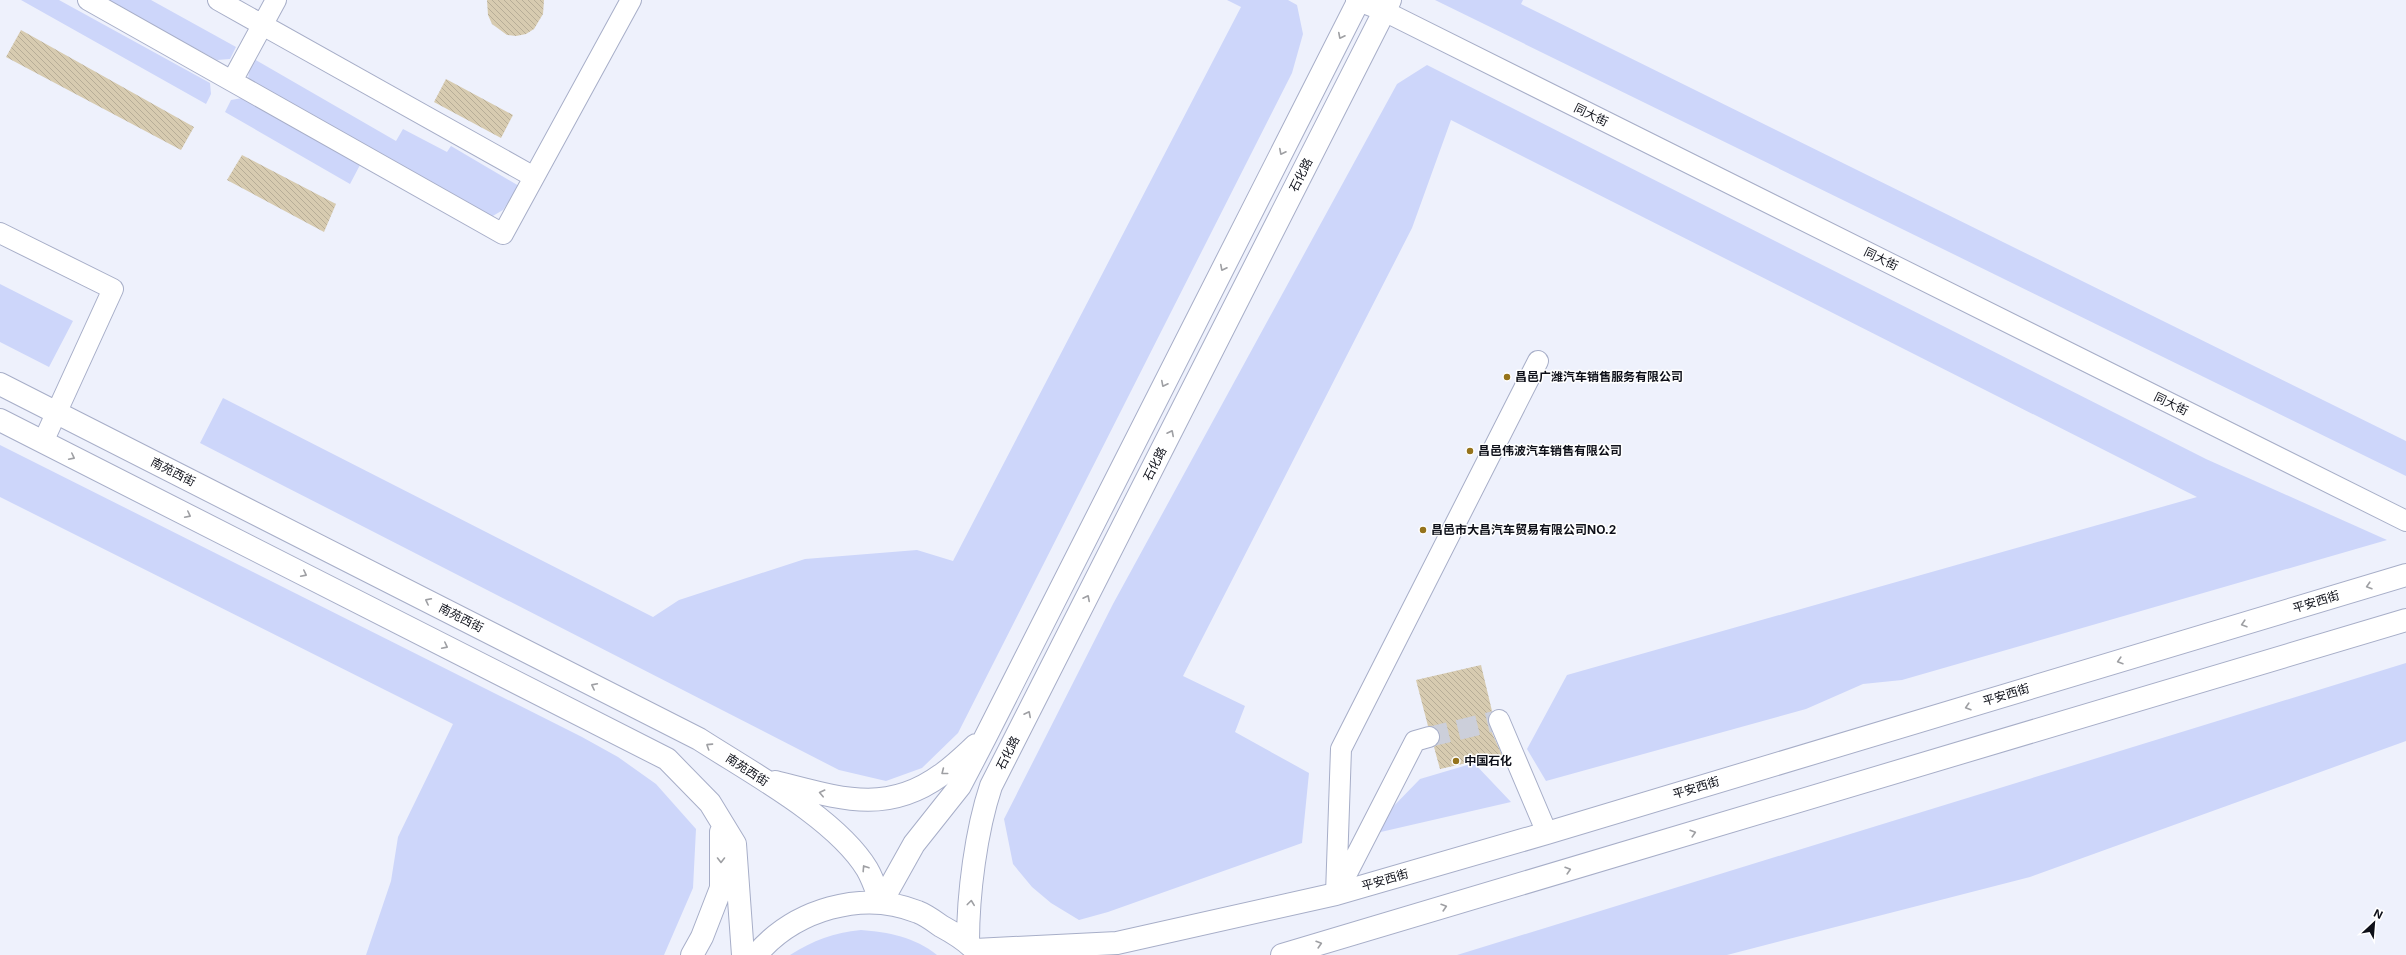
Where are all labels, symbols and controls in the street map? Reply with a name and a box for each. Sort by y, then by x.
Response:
one-way arrow [1338,32,1345,39]
street label: 同大街 [1572,100,1611,129]
one-way arrow [1279,148,1287,155]
street label: 石化路 [1286,155,1315,194]
street label: 同大街 [1862,244,1901,273]
one-way arrow [1220,264,1228,271]
place label: 昌邑广潍汽车销售服务有限公司 [1515,369,1683,384]
marker: 昌邑广潍汽车销售服务有限公司 [1502,372,1512,382]
one-way arrow [1162,380,1169,387]
street label: 同大街 [2152,389,2191,418]
one-way arrow [1166,429,1173,437]
place label: 昌邑伟波汽车销售有限公司 [1478,443,1622,458]
street label: 石化路 [1140,444,1169,483]
marker: 昌邑伟波汽车销售有限公司 [1465,446,1475,456]
one-way arrow [68,452,75,460]
street label: 南苑西街 [148,454,198,489]
one-way arrow [184,511,191,518]
place label: 昌邑市大昌汽车贸易有限公司NO.2 [1431,522,1616,537]
marker: 昌邑市大昌汽车贸易有限公司NO.2 [1418,525,1428,535]
one-way arrow [300,569,307,577]
one-way arrow [2365,581,2372,590]
street label: 平安西街 [2291,587,2341,616]
one-way arrow [1082,595,1089,603]
one-way arrow [425,598,432,606]
street label: 南苑西街 [436,600,486,635]
one-way arrow [2241,619,2248,628]
one-way arrow [441,641,448,649]
one-way arrow [2116,656,2123,665]
street label: 平安西街 [1981,680,2031,709]
one-way arrow [591,683,598,690]
one-way arrow [1965,702,1972,711]
one-way arrow [1023,711,1031,719]
street label: 石化路 [993,733,1022,772]
one-way arrow [706,743,713,750]
street label: 南苑西街 [723,750,771,789]
place label: 中国石化 [1464,753,1512,768]
marker: 中国石化 [1451,756,1461,766]
one-way arrow [942,767,949,774]
street label: 平安西街 [1671,773,1721,802]
one-way arrow [818,789,825,798]
one-way arrow [1689,829,1696,838]
one-way arrow [717,857,725,863]
one-way arrow [863,865,870,872]
street label: 平安西街 [1360,866,1410,893]
one-way arrow [1565,866,1572,875]
one-way arrow [966,900,975,906]
one-way arrow [1440,903,1447,912]
north arrow [2354,903,2394,943]
text: N [2372,906,2385,922]
one-way arrow [1315,940,1322,949]

